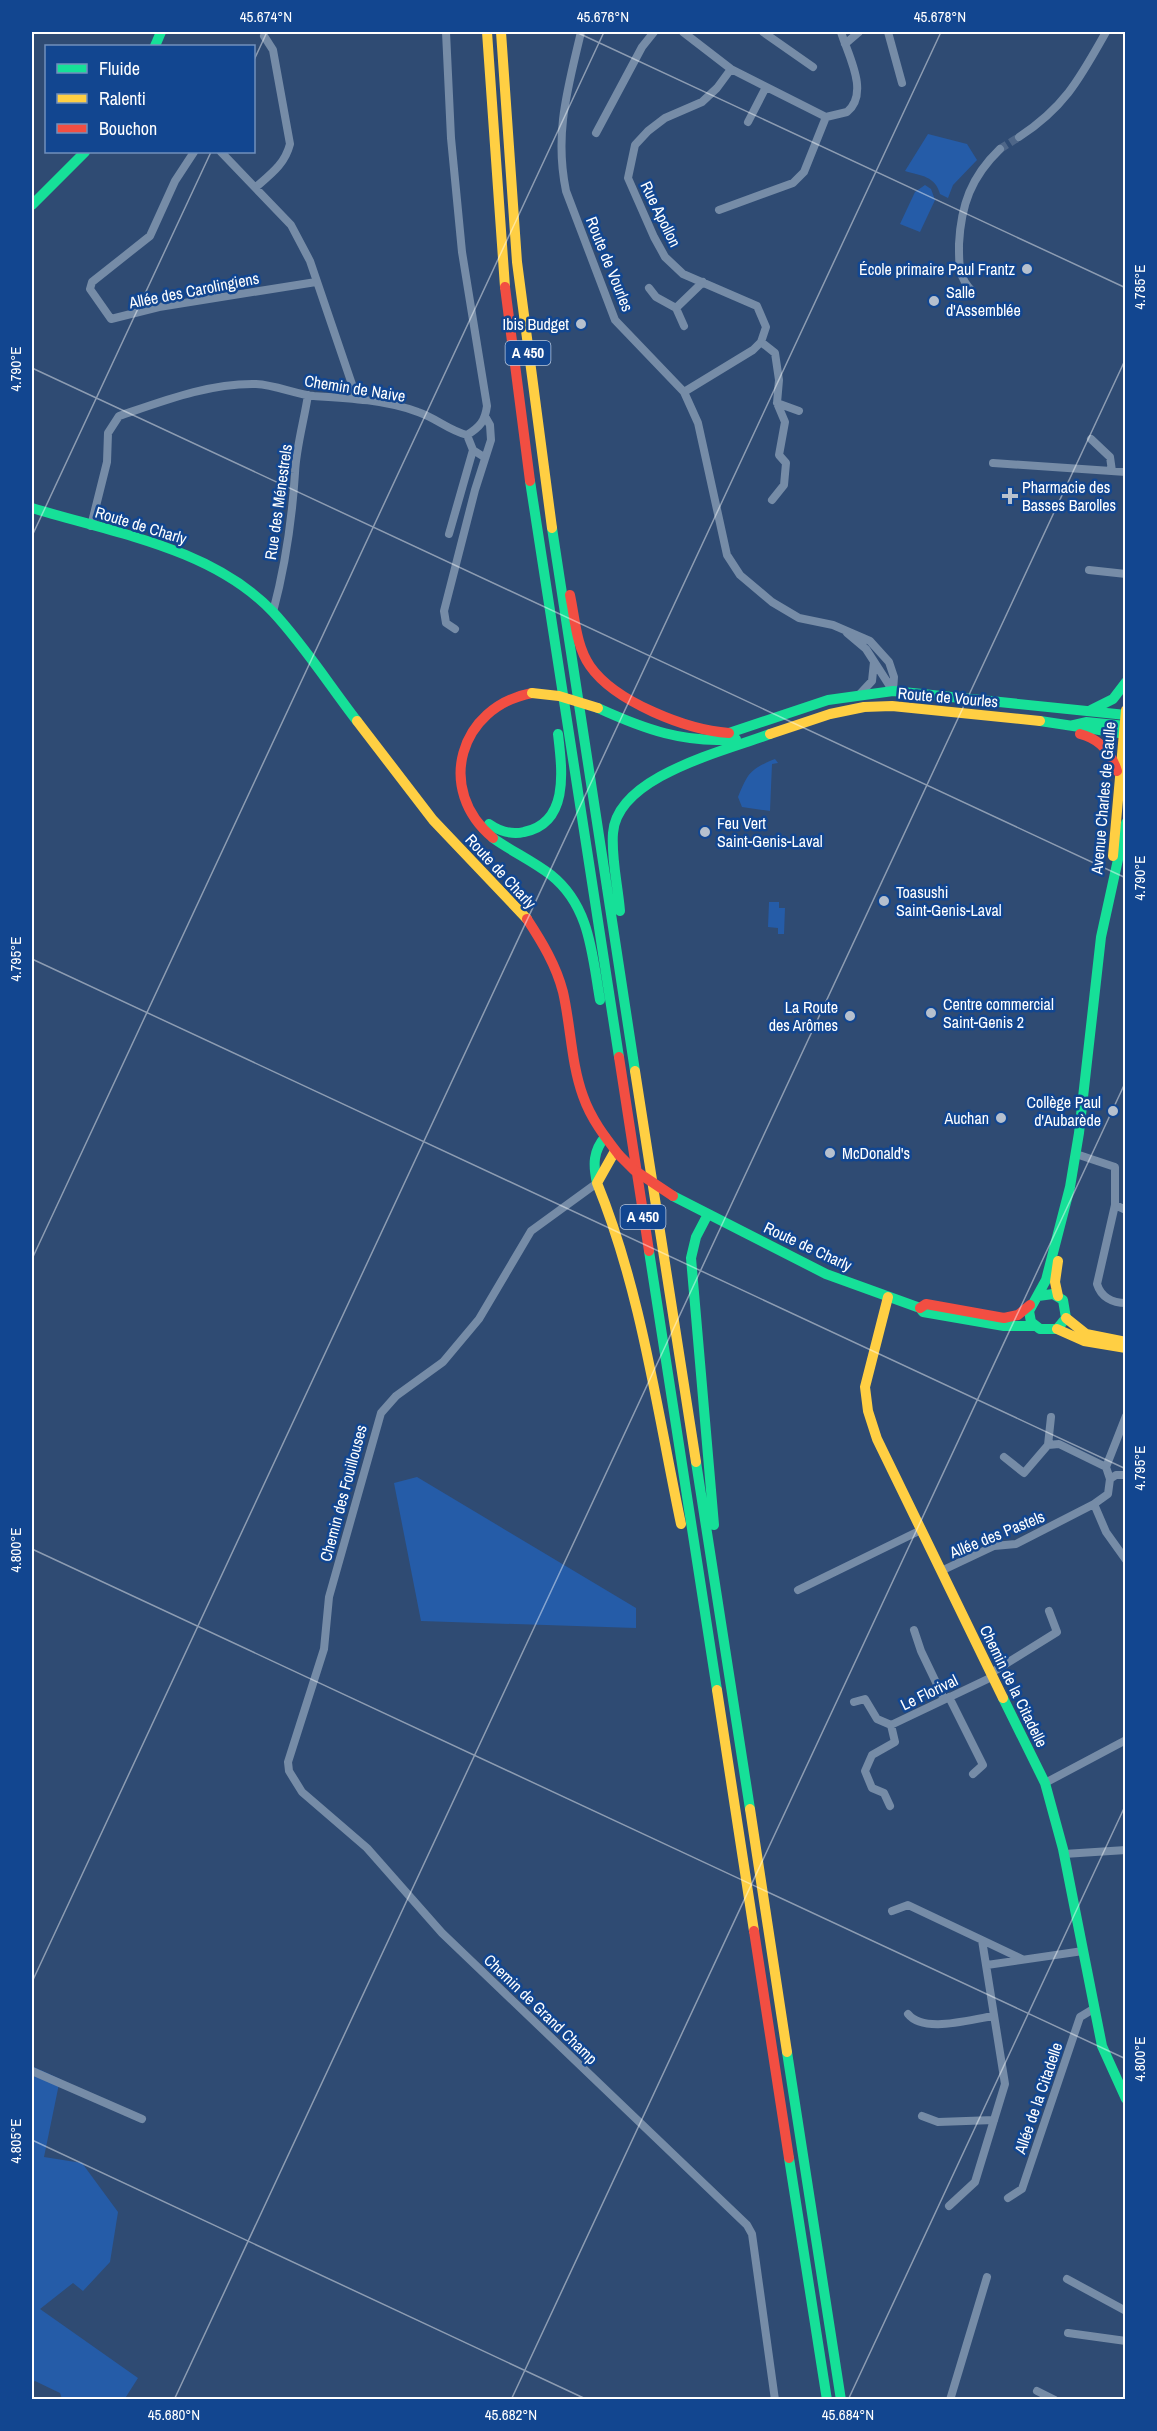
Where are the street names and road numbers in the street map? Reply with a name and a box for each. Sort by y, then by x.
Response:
street label: Rue Apollon [636,177,686,251]
street label: Route de Vourles [581,213,639,315]
street label: Allée des Carolingiens [126,267,261,314]
road number: A 450 [506,341,550,365]
street label: Chemin de Naive [303,369,407,407]
street label: Rue des Ménestrels [259,443,297,561]
street label: Route de Charly [92,501,190,550]
street label: Route de Vourles [897,682,999,712]
street label: Avenue Charles de Gaulle [1085,721,1121,876]
street label: Route de Charly [461,829,542,913]
road number: A 450 [620,1205,666,1229]
street label: Route de Charly [760,1216,856,1276]
street label: Chemin des Fouillouses [314,1422,372,1564]
street label: Allée des Pastels [945,1505,1048,1563]
street label: Chemin de la Citadelle [975,1621,1053,1751]
street label: Le Florival [897,1669,961,1715]
street label: Chemin de Grand Champ [479,1949,603,2069]
street label: Allée de la Citadelle [1008,2039,1067,2158]

